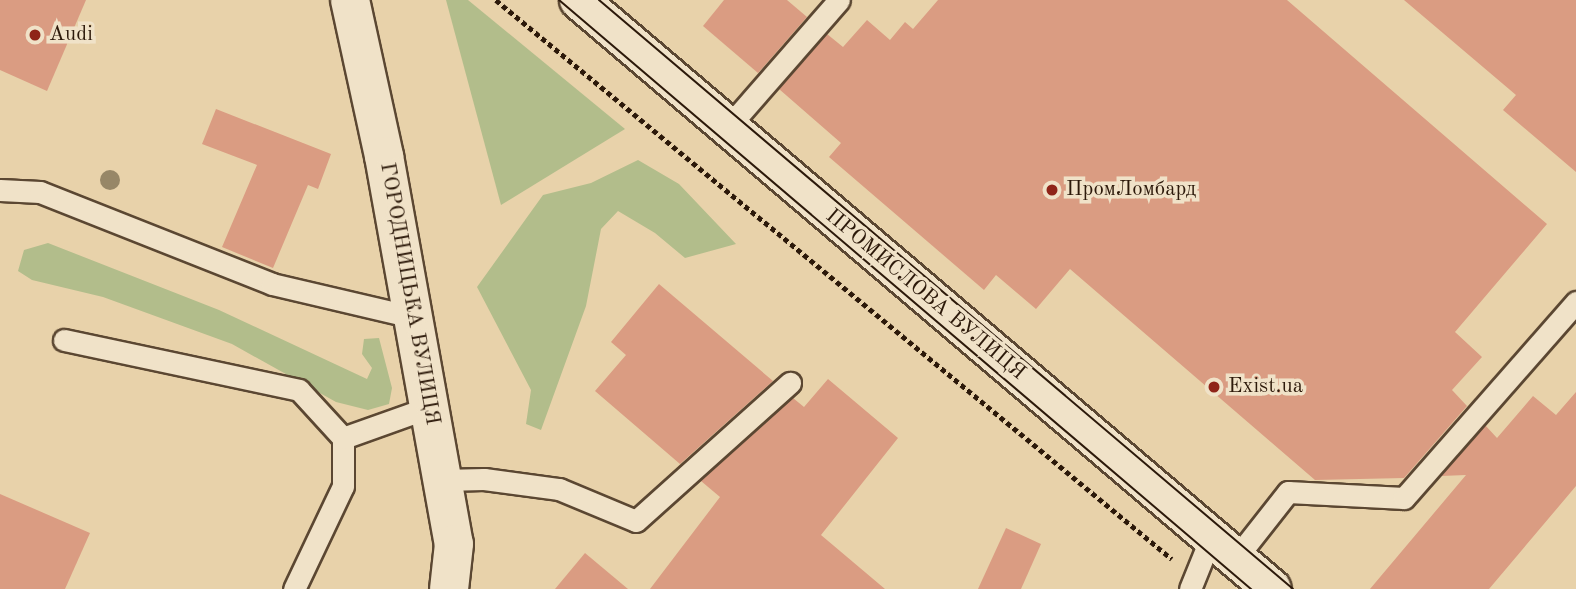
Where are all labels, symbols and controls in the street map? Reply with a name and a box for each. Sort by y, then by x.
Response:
place label: Audi [49,22,93,48]
marker: Audi [27,27,43,43]
street label: ГОРОДНИЦЬКА ВУЛИЦЯ [373,161,445,427]
place label: ПромЛомбард [1066,177,1196,203]
marker: ПромЛомбард [1044,182,1060,198]
street label: ПРОМИСЛОВА ВУЛИЦЯ [820,204,1030,386]
place label: Exist.ua [1228,374,1303,400]
marker: Exist.ua [1206,379,1222,395]

